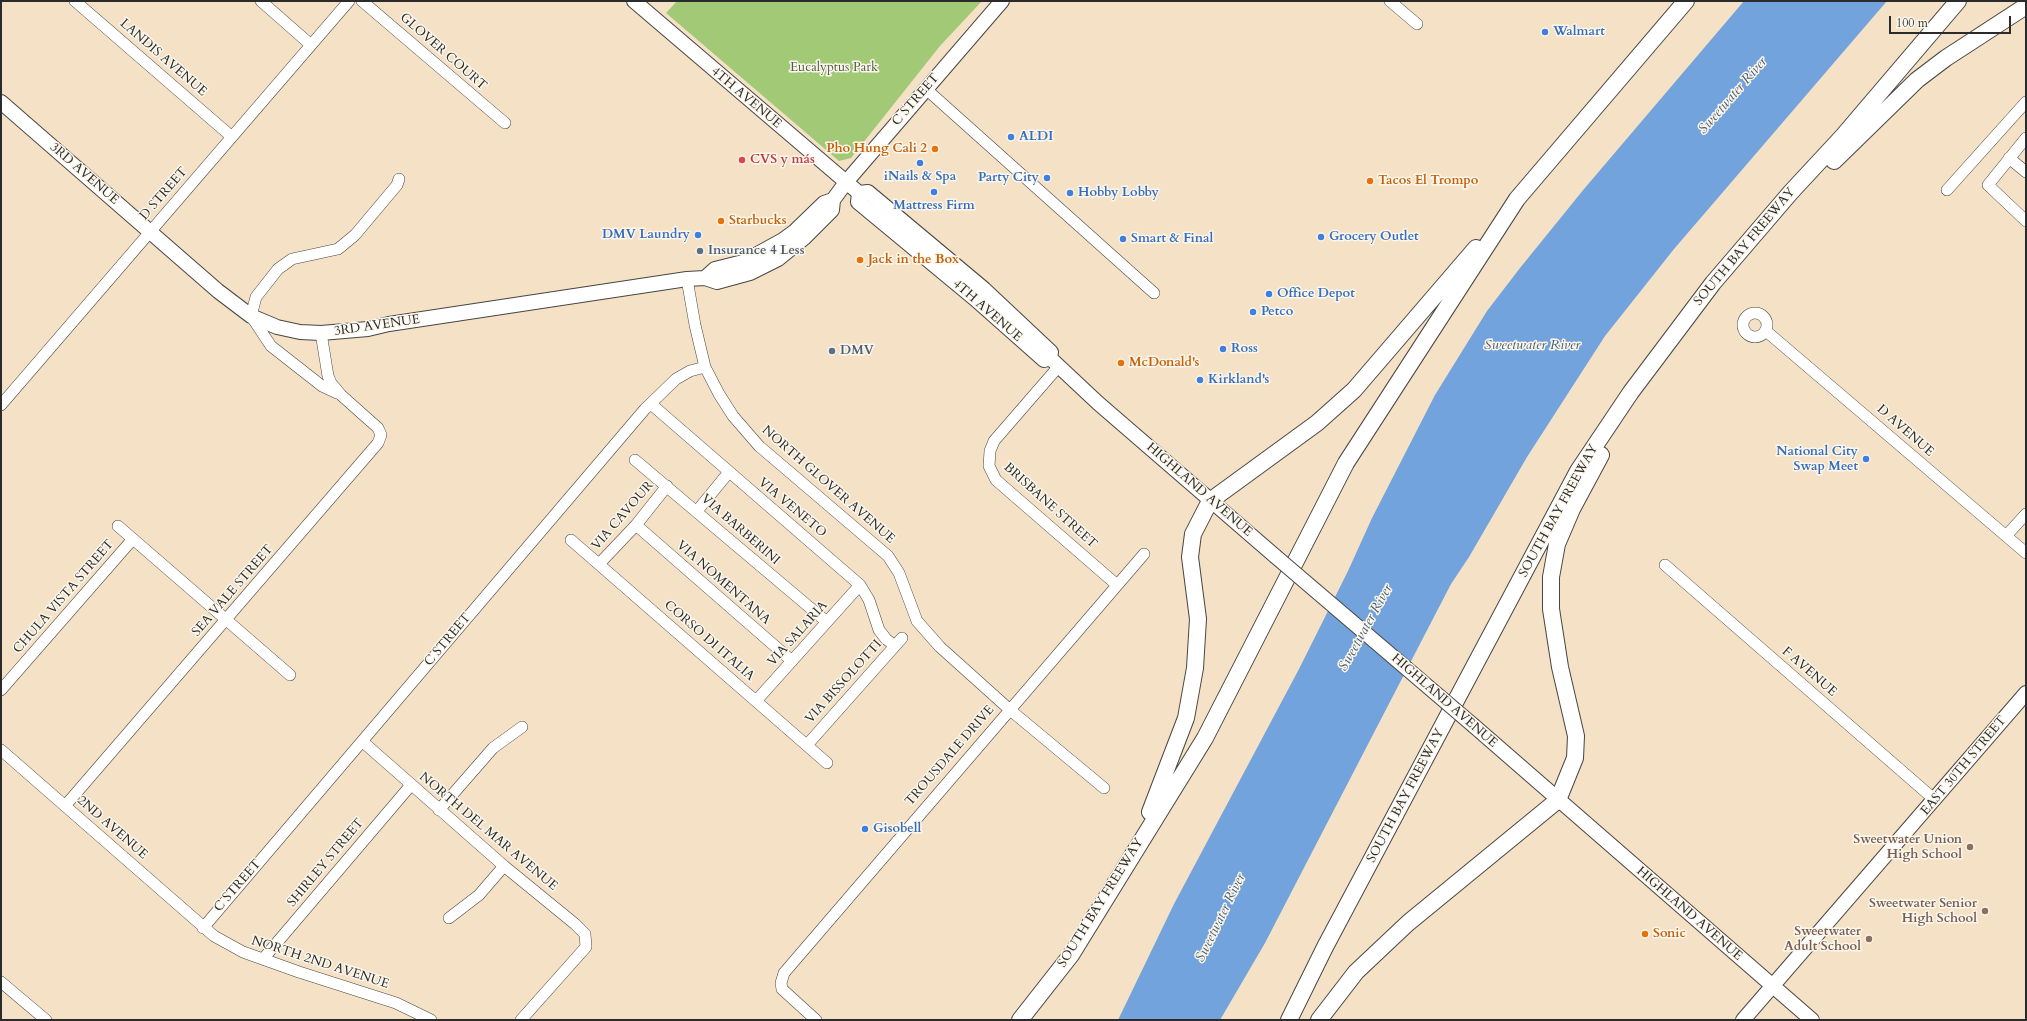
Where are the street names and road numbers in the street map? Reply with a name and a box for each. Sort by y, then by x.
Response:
street label: GLOVER COURT [396,10,490,94]
street label: LANDIS AVENUE [116,16,210,100]
street label: 4TH AVENUE [708,64,784,132]
street label: C STREET [889,71,943,129]
street label: 3RD AVENUE [46,140,122,208]
street label: D STREET [137,164,191,224]
street label: SOUTH BAY FREEWAY [1691,185,1799,309]
street label: 4TH AVENUE [949,277,1025,345]
street label: 3RD AVENUE [333,312,421,340]
street label: D AVENUE [1873,402,1937,460]
street label: NORTH GLOVER AVENUE [758,423,898,547]
street label: HIGHLAND AVENUE [1143,440,1255,540]
street label: SOUTH BAY FREEWAY [1516,442,1602,580]
street label: BRISBANE STREET [1000,460,1100,552]
street label: VIA VENETO [755,475,829,541]
street label: VIA CAVOUR [589,478,657,554]
street label: VIA BARBERINI [697,491,783,569]
street label: CHULA VISTA STREET [10,537,118,657]
street label: VIA NOMENTANA [673,538,773,628]
street label: SEA VALE STREET [189,542,277,640]
street label: CORSO DI ITALIA [661,597,757,685]
street label: VIA SALARIA [765,598,831,670]
street label: C STREET [421,610,475,670]
street label: VIA BISSOLOTTI [802,637,886,727]
street label: F AVENUE [1778,644,1840,700]
street label: HIGHLAND AVENUE [1388,651,1500,751]
street label: TROUSDALE DRIVE [902,703,998,809]
street label: EAST 30TH STREET [1918,713,2010,819]
street label: SOUTH BAY FREEWAY [1364,726,1448,866]
street label: NORTH DEL MAR AVENUE [416,770,560,894]
street label: 2ND AVENUE [74,793,150,863]
street label: SHIRLEY STREET [285,816,367,910]
street label: SOUTH BAY FREEWAY [1055,836,1147,970]
street label: C STREET [211,857,265,915]
street label: HIGHLAND AVENUE [1633,864,1745,964]
street label: NORTH 2ND AVENUE [249,933,391,993]

